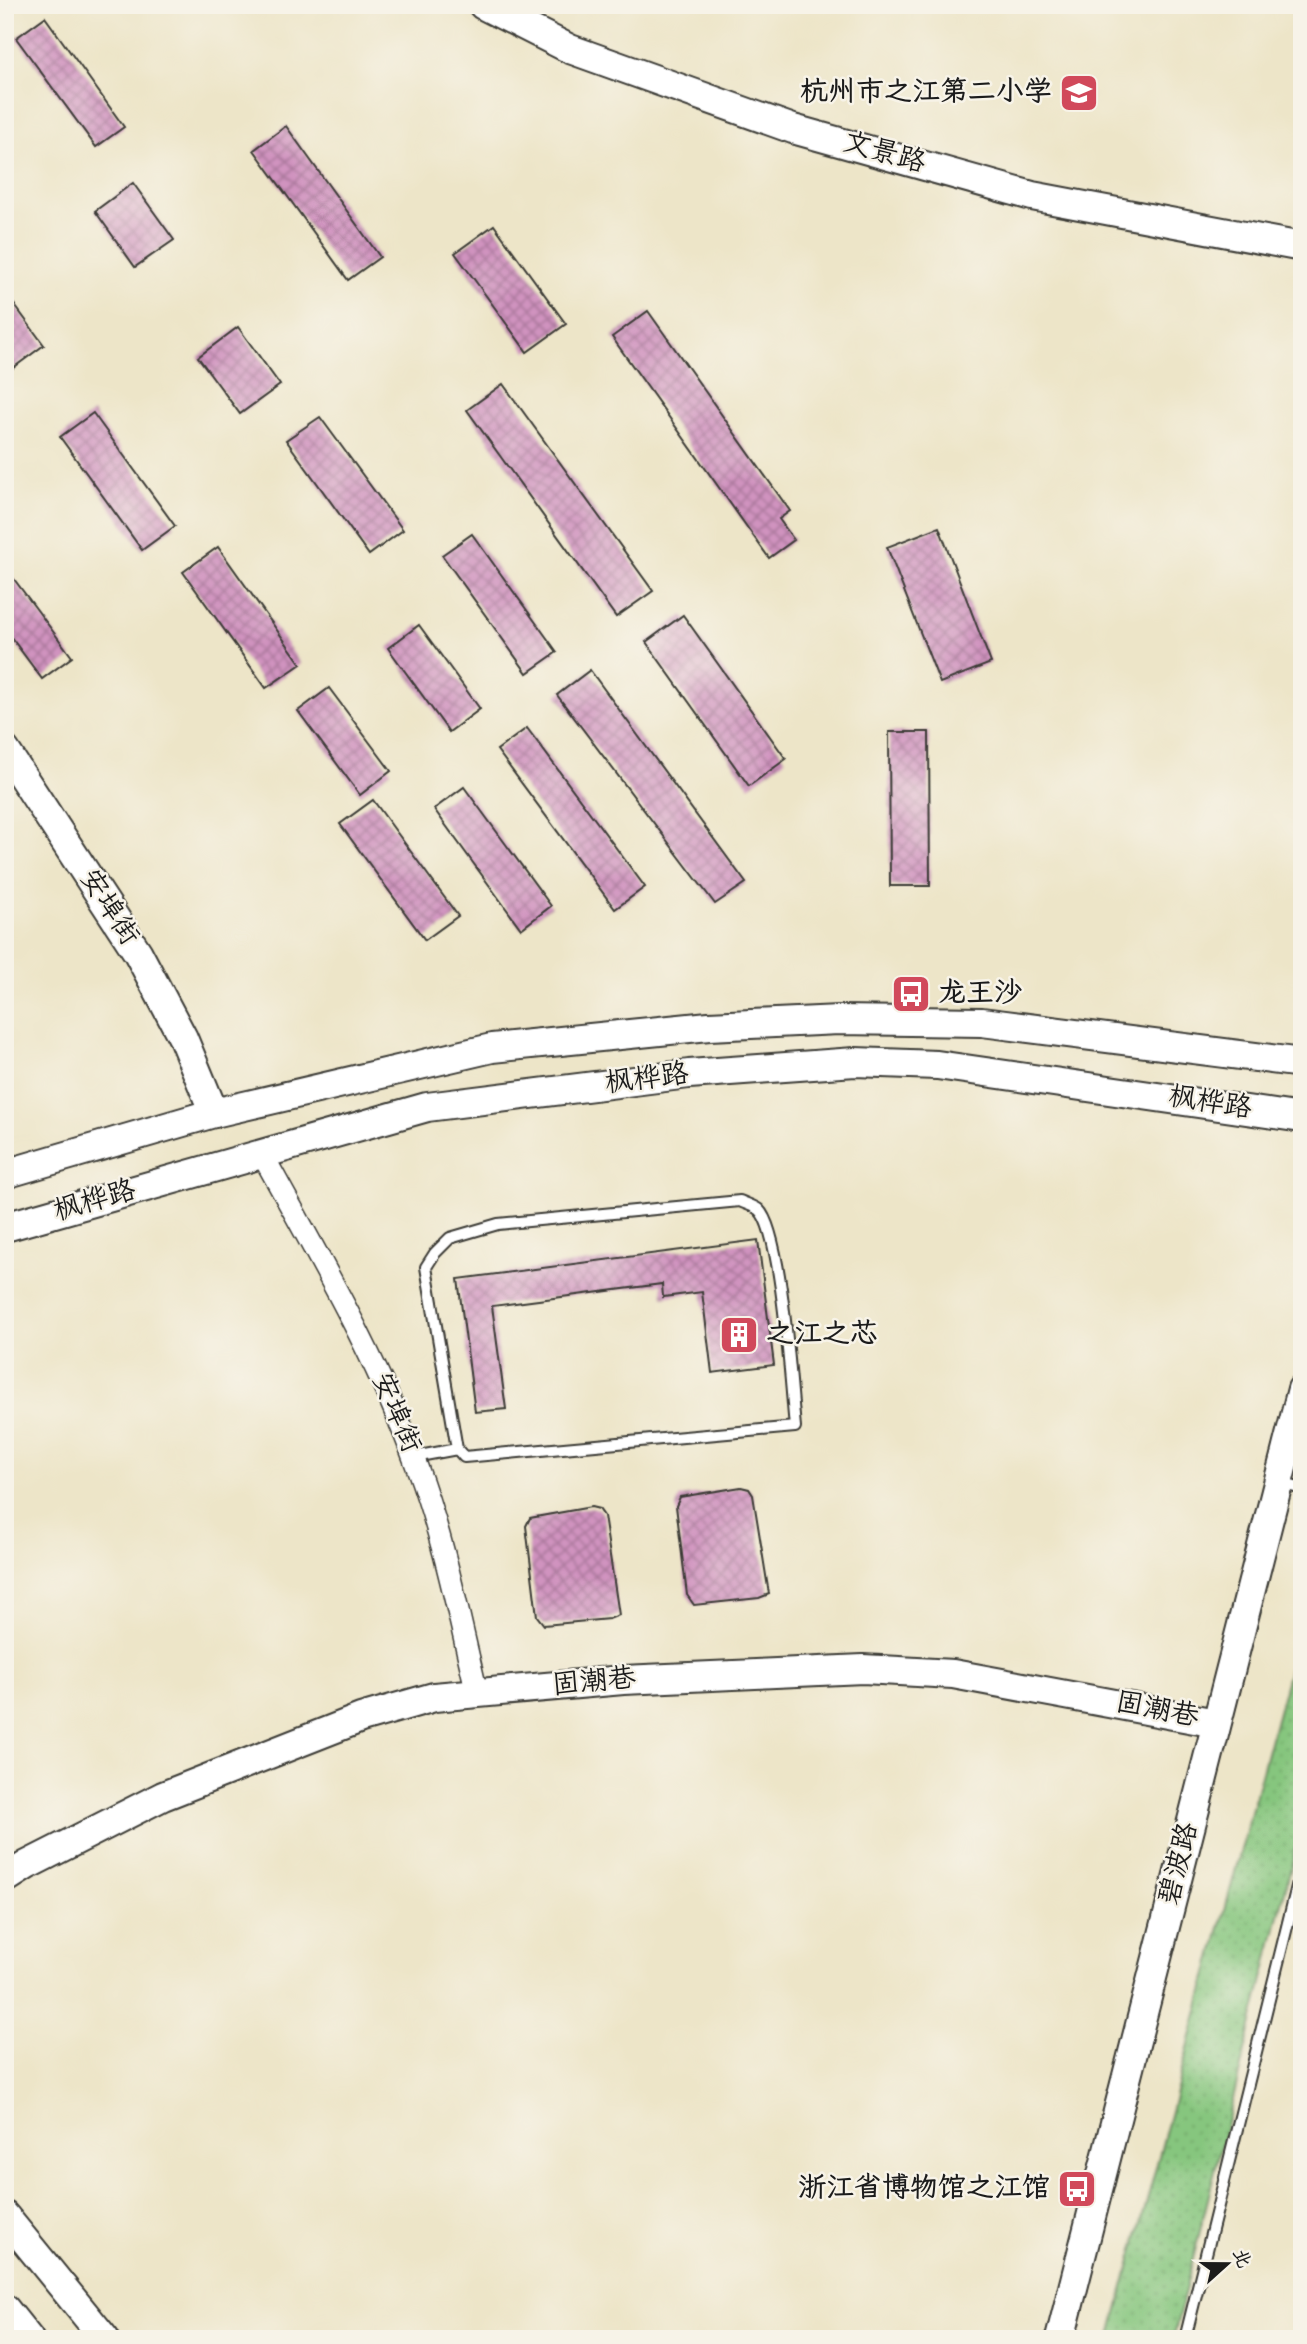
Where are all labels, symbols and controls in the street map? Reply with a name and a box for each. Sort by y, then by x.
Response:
school or university icon: 杭州市之江第二小学 [1058,72,1100,114]
place label: 杭州市之江第二小学 [800,73,1052,114]
street label: 文景路 [838,123,930,185]
street label: 安埠街 [68,862,148,954]
bus stop icon: 龙王沙 [890,973,932,1015]
place label: 龙王沙 [938,974,1022,1015]
street label: 枫桦路 [603,1055,691,1105]
street label: 枫桦路 [1165,1077,1255,1131]
street label: 枫桦路 [49,1171,141,1233]
building icon: 之江之芯 [718,1314,760,1356]
place label: 之江之芯 [766,1315,878,1356]
street label: 安埠街 [360,1366,430,1460]
street label: 固潮巷 [550,1659,639,1707]
street label: 固潮巷 [1112,1683,1203,1739]
street label: 碧波路 [1150,1818,1210,1910]
bus stop icon: 浙江省博物馆之江馆 [1056,2168,1098,2210]
place label: 浙江省博物馆之江馆 [798,2169,1050,2210]
north arrow [1192,2228,1262,2298]
text: 北 [1225,2245,1257,2273]

